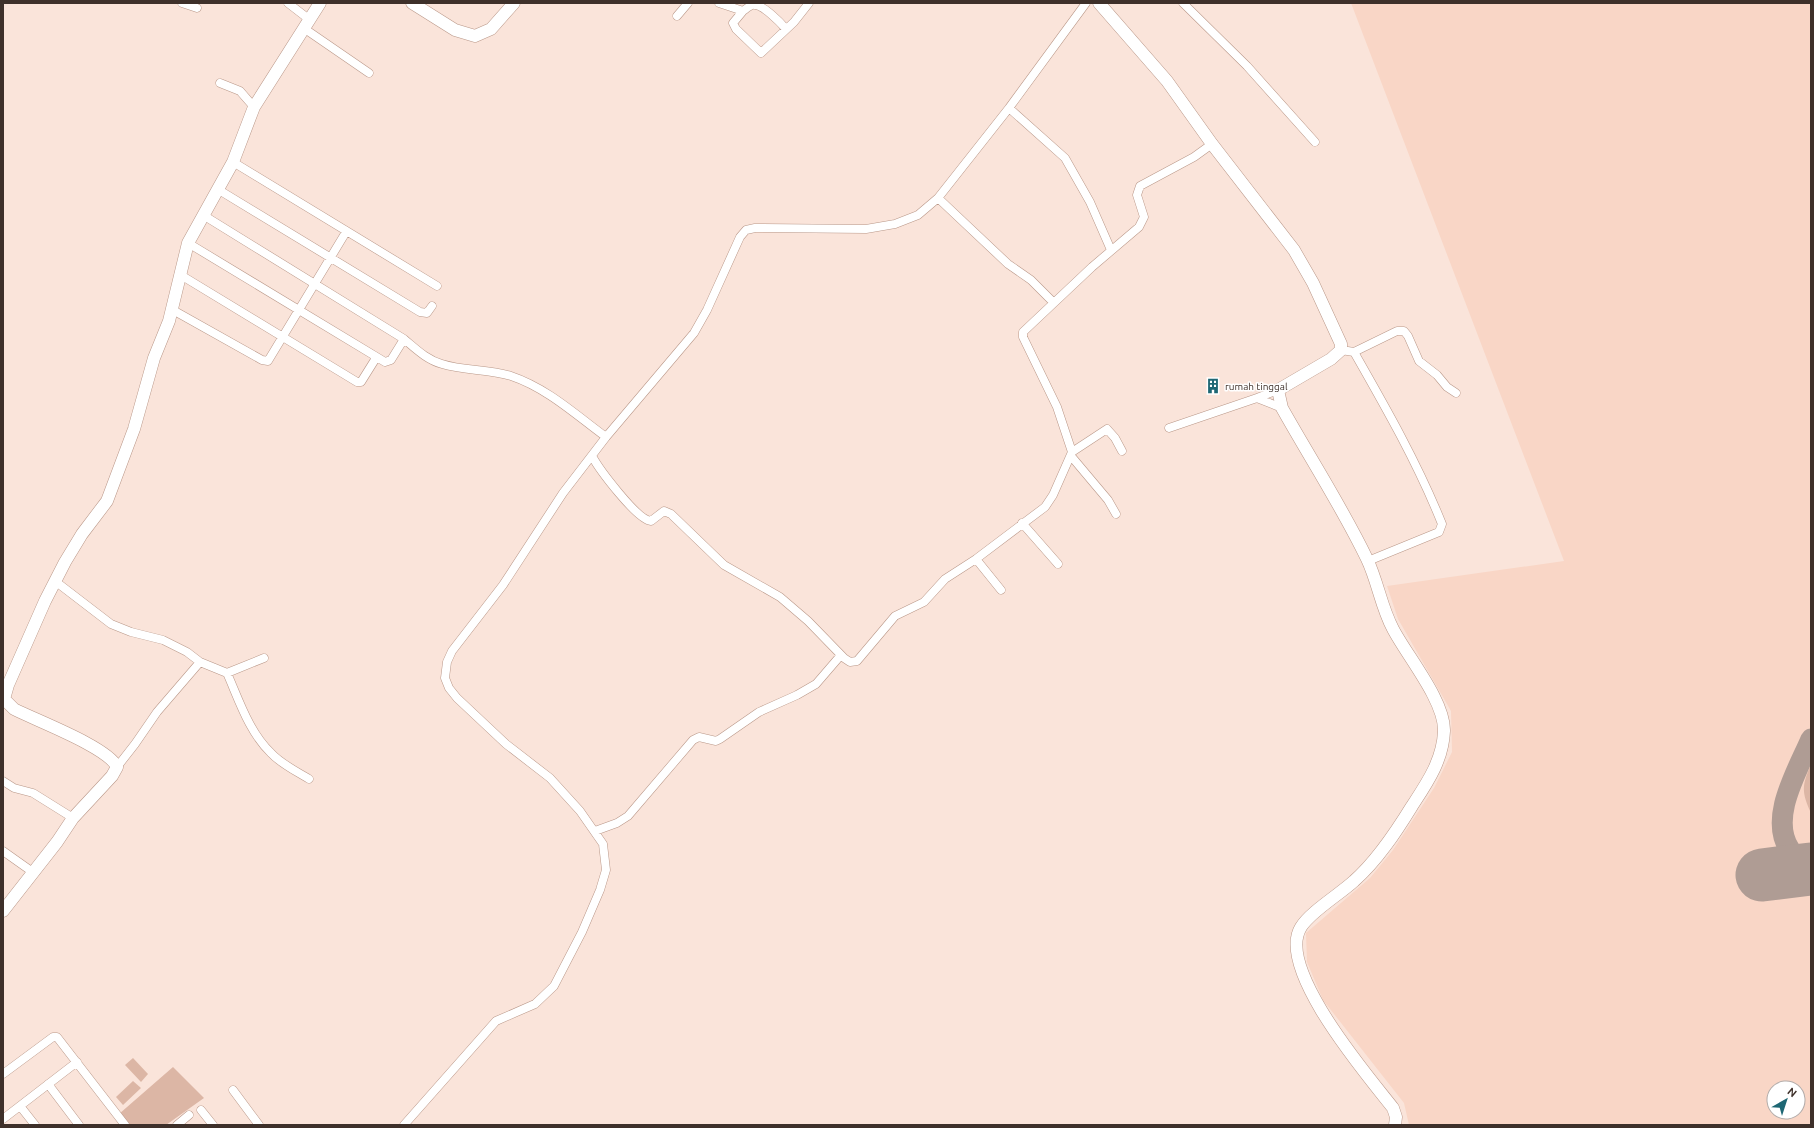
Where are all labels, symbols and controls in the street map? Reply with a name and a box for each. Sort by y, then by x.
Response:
building icon: rumah tinggal [1204,377,1222,395]
place label: rumah tinggal [1225,381,1288,392]
north arrow [1766,1080,1806,1120]
text: N [1785,1085,1799,1099]

